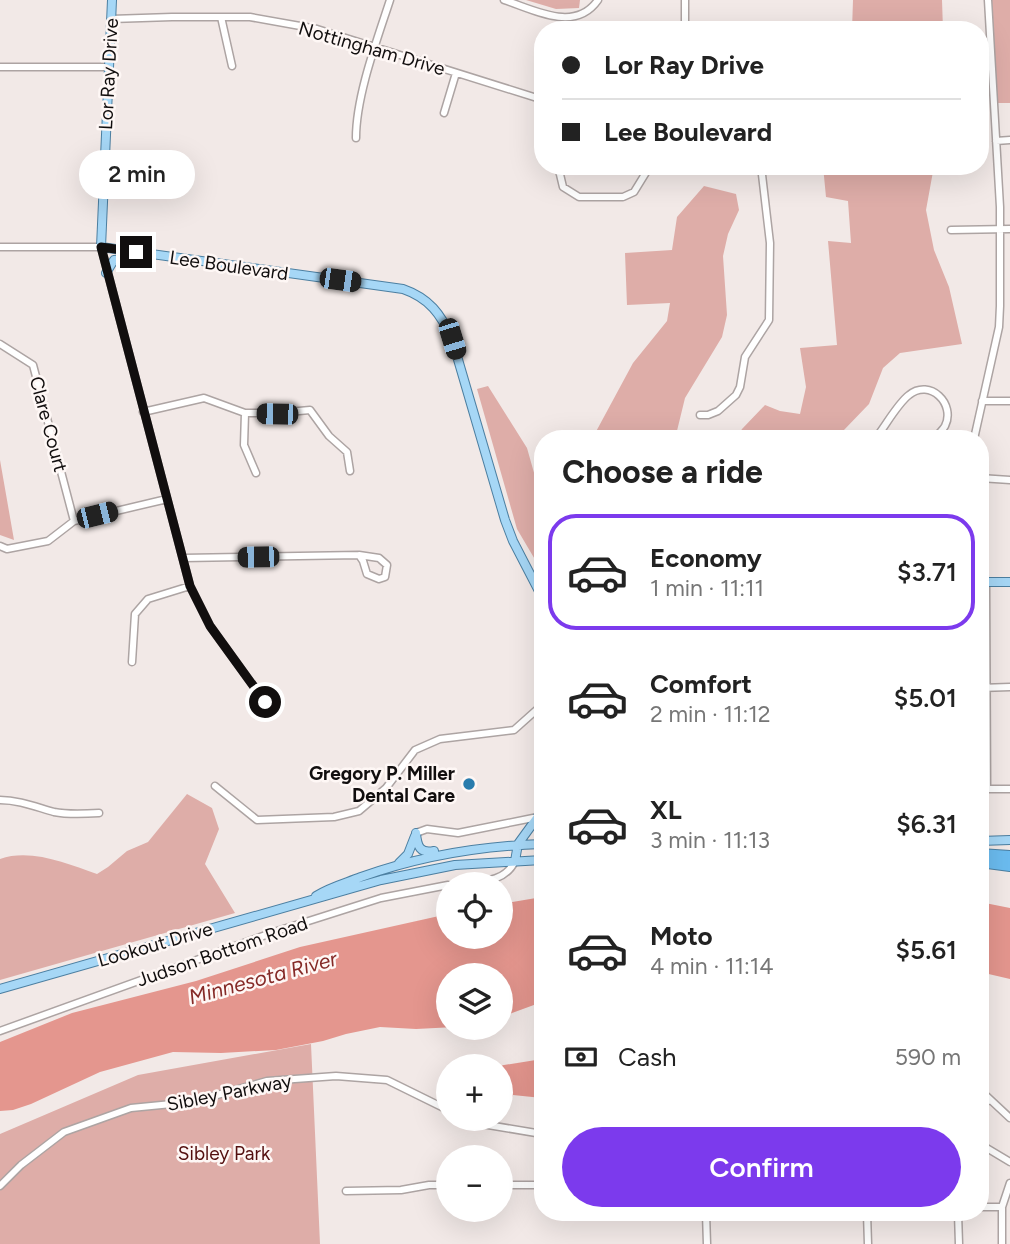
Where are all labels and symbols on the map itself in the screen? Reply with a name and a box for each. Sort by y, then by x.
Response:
street label: Lor Ray Drive [94,17,123,131]
street label: Nottingham Drive [296,17,448,80]
callout: 2 min [78,150,194,200]
route end [120,236,152,268]
street label: Lee Boulevard [168,246,290,285]
car [318,267,363,293]
car [436,316,469,362]
street label: Clare Court [25,374,72,474]
car [256,403,299,425]
car [75,500,120,530]
car [237,546,280,568]
route start [249,686,281,718]
place label: Gregory P. Miller Dental Care [309,762,455,807]
marker: Gregory P. Miller Dental Care [461,776,477,792]
street label: Judson Bottom Road [134,911,311,992]
street label: Lookout Drive [95,917,215,972]
water label: Minnesota River [186,945,341,1009]
street label: Sibley Parkway [165,1069,293,1116]
park label: Sibley Park [178,1142,271,1165]

